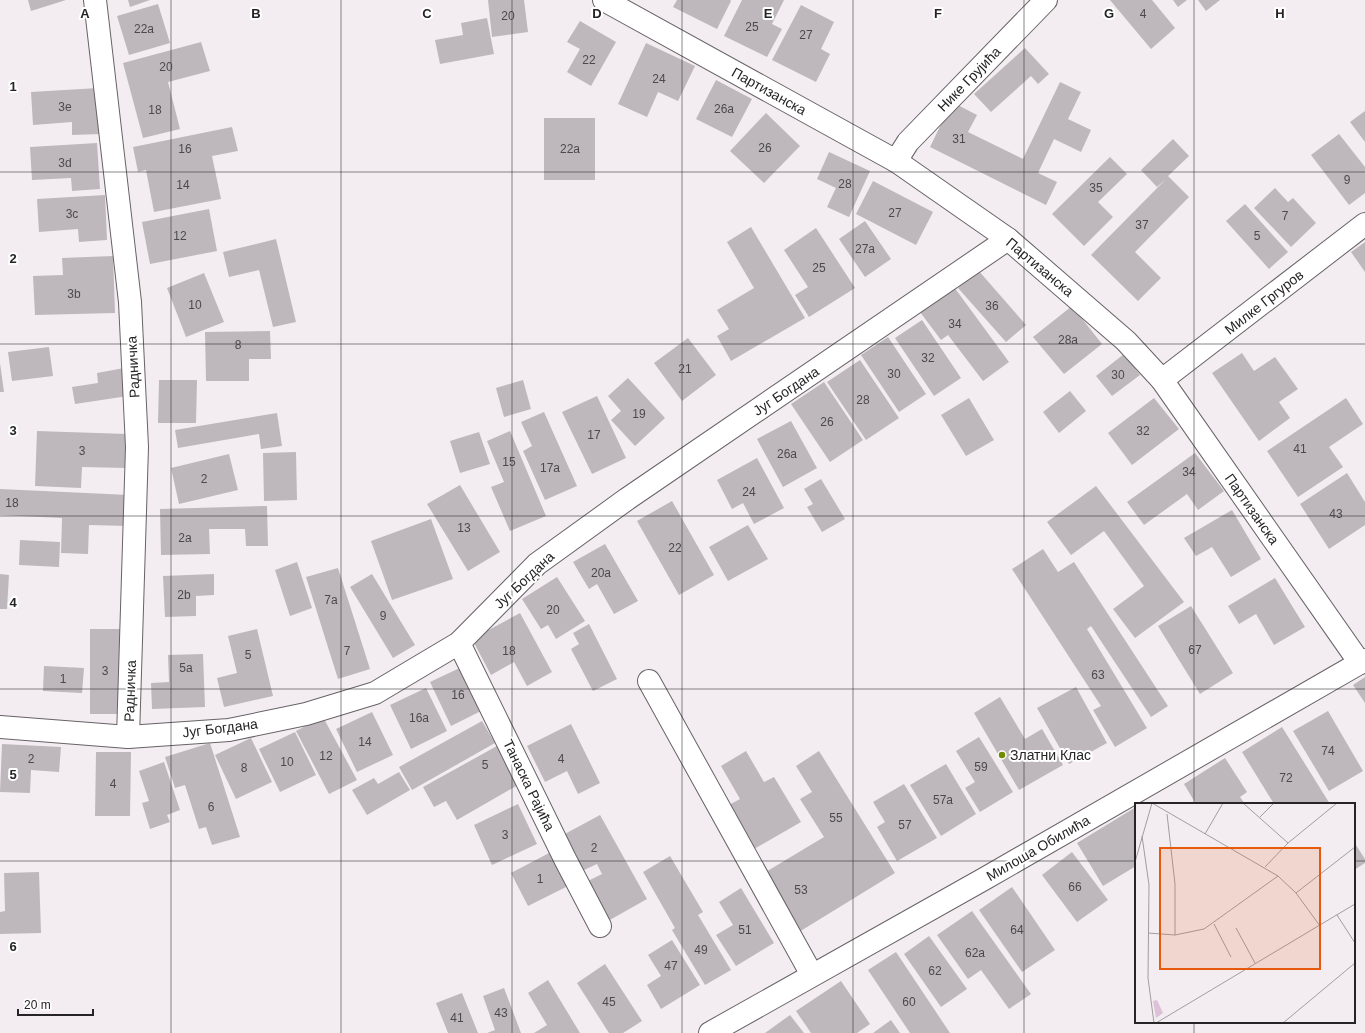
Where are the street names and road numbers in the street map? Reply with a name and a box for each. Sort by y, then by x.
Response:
street label: Нике Грујића [934,43,1004,115]
street label: Партизанска [729,64,809,118]
street label: Партизанска [1003,234,1077,300]
street label: Милке Гргуров [1222,266,1306,338]
street label: Радничка [123,335,143,398]
street label: Југ Богдана [750,363,822,419]
street label: Партизанска [1222,471,1282,548]
street label: Југ Богдана [491,548,557,612]
street label: Радничка [121,660,139,722]
street label: Југ Богдана [181,715,259,741]
street label: Танаска Рајића [500,737,558,833]
street label: Милоша Обилића [983,812,1093,884]

